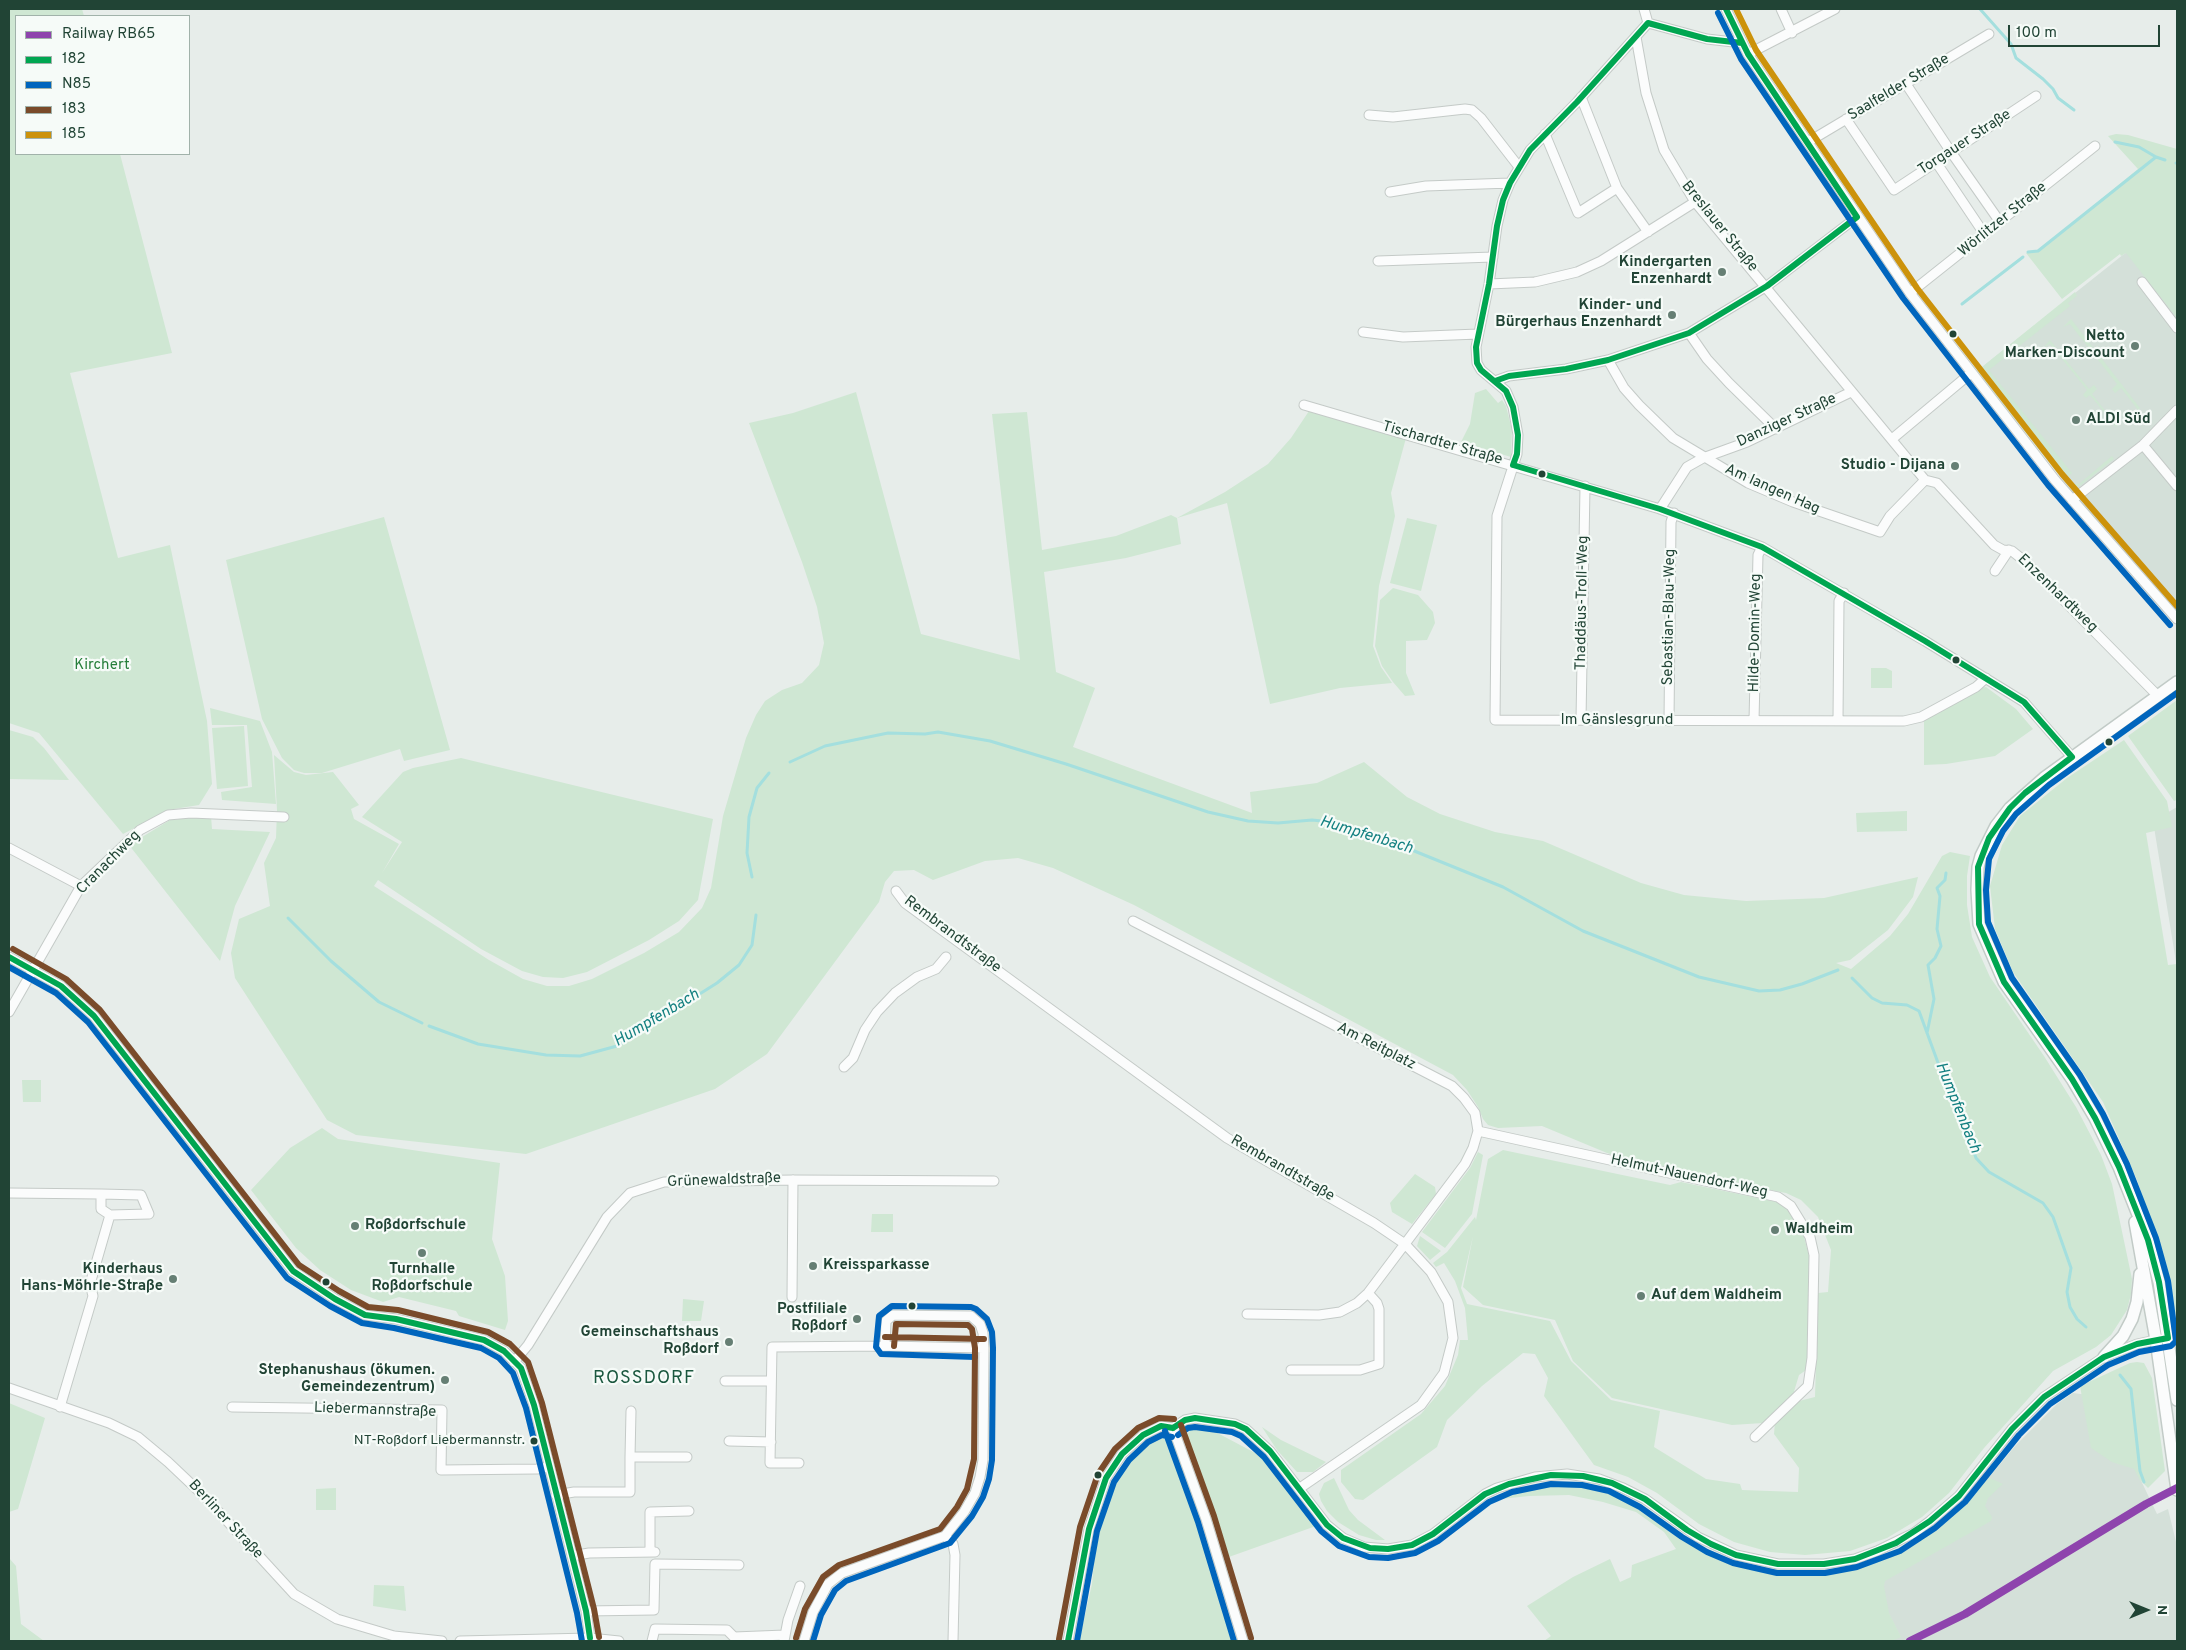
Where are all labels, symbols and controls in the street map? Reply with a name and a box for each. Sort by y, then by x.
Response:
legend [15,15,190,155]
scale bar [2011,15,2164,47]
text: 100 m [2016,24,2057,43]
text: Railway RB65 [62,25,155,44]
text: 182 [62,50,86,69]
street label: Saalfelder Straße [1845,51,1953,125]
text: N85 [62,75,91,94]
text: 183 [62,100,86,119]
street label: Torgauer Straße [1915,106,2015,180]
text: 185 [62,125,86,144]
street label: Breslauer Straße [1677,178,1761,276]
street label: Wörlitzer Straße [1955,179,2051,261]
place label: Kindergarten Enzenhardt [1619,254,1712,289]
marker: Kindergarten Enzenhardt [1716,266,1728,278]
place label: Kinder- und Bürgerhaus Enzenhardt [1495,297,1662,332]
marker: Kinder- und Bürgerhaus Enzenhardt [1666,309,1678,321]
place label: Netto Marken-Discount [2005,328,2125,363]
unlabelled marker [1948,329,1958,339]
marker: Netto Marken-Discount [2129,340,2141,352]
street label: Danziger Straße [1734,390,1840,452]
place label: ALDI Süd [2086,411,2151,429]
marker: ALDI Süd [2070,414,2082,426]
street label: Tischardter Straße [1380,418,1504,470]
place label: Studio - Dijana [1841,457,1945,475]
marker: Studio - Dijana [1949,460,1961,472]
street label: Am langen Hag [1722,461,1822,519]
unlabelled marker [1537,469,1547,479]
street label: Thaddäus-Troll-Weg [1573,535,1593,671]
street label: Sebastian-Blau-Weg [1660,549,1680,685]
street label: Enzenhardtweg [2013,551,2101,637]
street label: Hilde-Domin-Weg [1746,573,1766,693]
unlabelled marker [1951,655,1961,665]
park label: Kirchert [74,657,130,675]
street label: Im Gänslesgrund [1561,712,1673,730]
unlabelled marker [2104,737,2114,747]
water label: Humpfenbach [1317,813,1415,859]
street label: Cranachweg [73,827,145,899]
street label: Rembrandtstraße [900,893,1004,977]
water label: Humpfenbach [611,986,703,1052]
street label: Am Reitplatz [1334,1019,1418,1075]
water label: Humpfenbach [1930,1060,1984,1156]
street label: Rembrandtstraße [1227,1132,1337,1206]
street label: Helmut-Nauendorf-Weg [1609,1152,1769,1202]
street label: Grünewaldstraße [667,1170,781,1192]
place label: Roßdorfschule [365,1217,466,1235]
marker: Roßdorfschule [349,1220,361,1232]
place label: Waldheim [1785,1221,1853,1239]
marker: Waldheim [1769,1224,1781,1236]
marker: Turnhalle Roßdorfschule [416,1247,428,1259]
place label: Kreissparkasse [823,1257,930,1275]
marker: Kreissparkasse [807,1260,819,1272]
place label: Kinderhaus Hans-Möhrle-Straße [21,1261,163,1296]
place label: Turnhalle Roßdorfschule [371,1261,473,1296]
marker: Kinderhaus Hans-Möhrle-Straße [167,1273,179,1285]
unlabelled marker [321,1277,331,1287]
place label: Auf dem Waldheim [1651,1287,1782,1305]
marker: Auf dem Waldheim [1635,1290,1647,1302]
place label: Postfiliale Roßdorf [777,1301,847,1336]
unlabelled marker [907,1301,917,1311]
marker: Postfiliale Roßdorf [851,1313,863,1325]
place label: Gemeinschaftshaus Roßdorf [581,1324,719,1359]
marker: Gemeinschaftshaus Roßdorf [723,1336,735,1348]
place label: Stephanushaus (ökumen. Gemeindezentrum) [258,1362,435,1397]
district label: ROSSDORF [592,1368,696,1390]
marker: Stephanushaus (ökumen. Gemeindezentrum) [439,1374,451,1386]
street label: Liebermannstraße [313,1400,437,1422]
place label: NT-Roßdorf Liebermannstr. [354,1433,525,1449]
marker: NT-Roßdorf Liebermannstr. [529,1436,539,1446]
unlabelled marker [1093,1470,1103,1480]
street label: Berliner Straße [184,1477,266,1563]
north arrow [2121,1585,2171,1635]
text: N [2153,1605,2170,1615]

